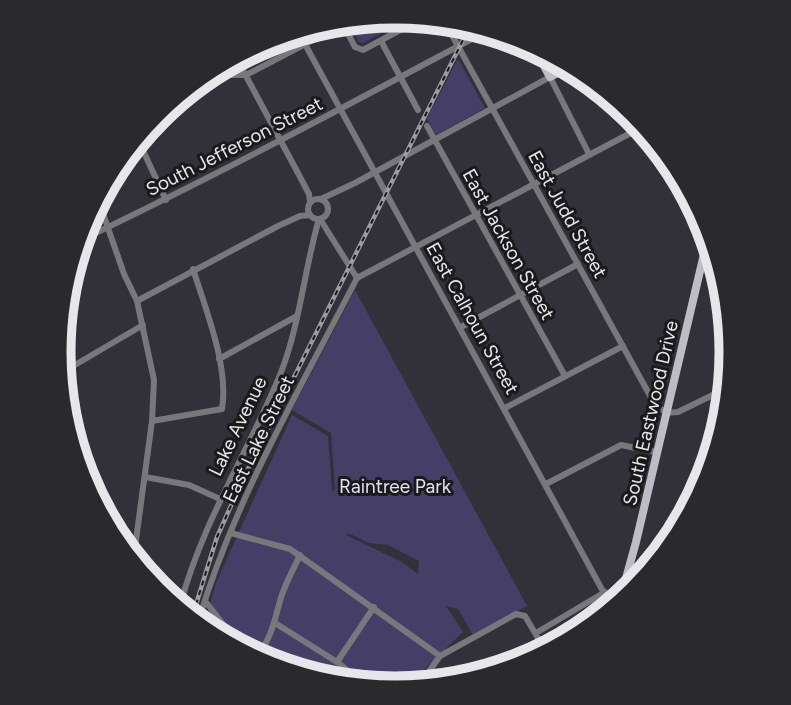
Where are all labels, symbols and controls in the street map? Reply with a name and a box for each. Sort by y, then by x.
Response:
street label: South Jefferson Street [142,92,326,201]
street label: East Judd Street [523,146,612,282]
street label: East Jackson Street [458,165,560,324]
street label: East Calhoun Street [421,238,524,398]
street label: South Eastwood Drive [618,318,683,508]
street label: East Lake Street [218,372,299,507]
street label: Lake Avenue [203,373,271,480]
park label: Raintree Park [339,475,452,498]

